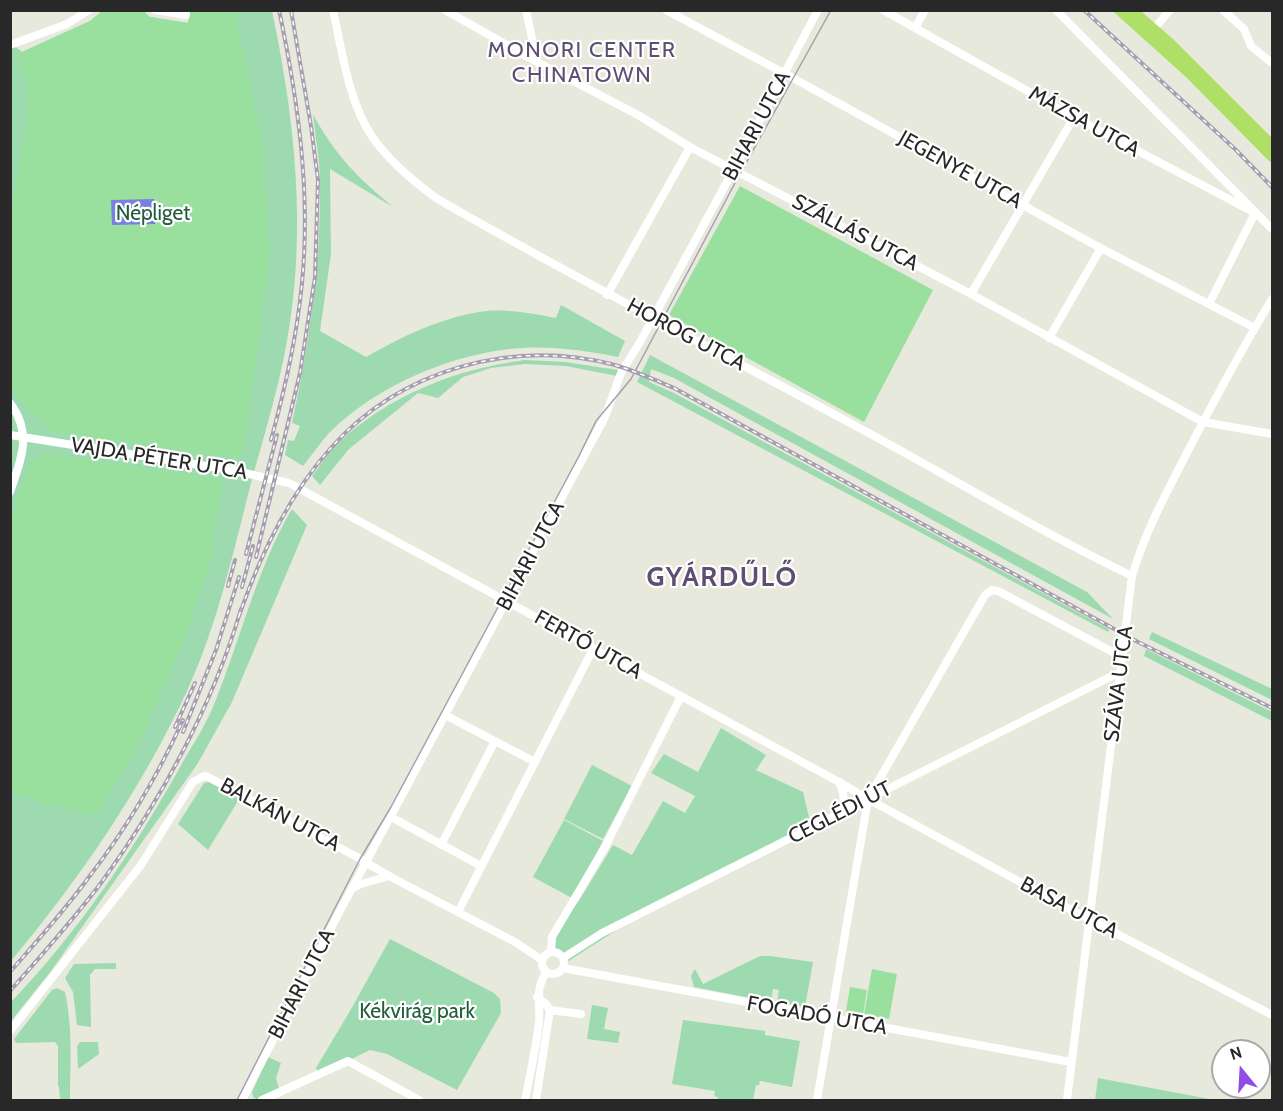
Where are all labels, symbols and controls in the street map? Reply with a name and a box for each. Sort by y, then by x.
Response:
district label: MONORI CENTER CHINATOWN [488,38,676,90]
street label: BIHARI UTCA [718,67,796,185]
street label: MÁZSA UTCA [1024,81,1144,163]
street label: JEGENYE UTCA [894,126,1026,214]
street label: SZÁLLÁS UTCA [788,189,922,277]
park label: Népliget [116,201,190,227]
street label: HOROG UTCA [623,293,749,377]
street label: VAJDA PÉTER UTCA [69,433,249,485]
street label: BIHARI UTCA [492,497,570,615]
district label: GYÁRDŰLŐ [646,562,798,594]
street label: FERTŐ UTCA [530,605,646,685]
street label: SZÁVA UTCA [1099,624,1139,744]
street label: BALKÁN UTCA [216,773,344,857]
street label: CEGLÉDI ÚT [784,776,896,850]
street label: BASA UTCA [1016,872,1122,944]
street label: BIHARI UTCA [263,925,341,1043]
street label: FOGADÓ UTCA [745,991,889,1041]
park label: Kékvirág park [359,999,475,1025]
north arrow [1211,1039,1271,1099]
text: N [1228,1043,1244,1064]

